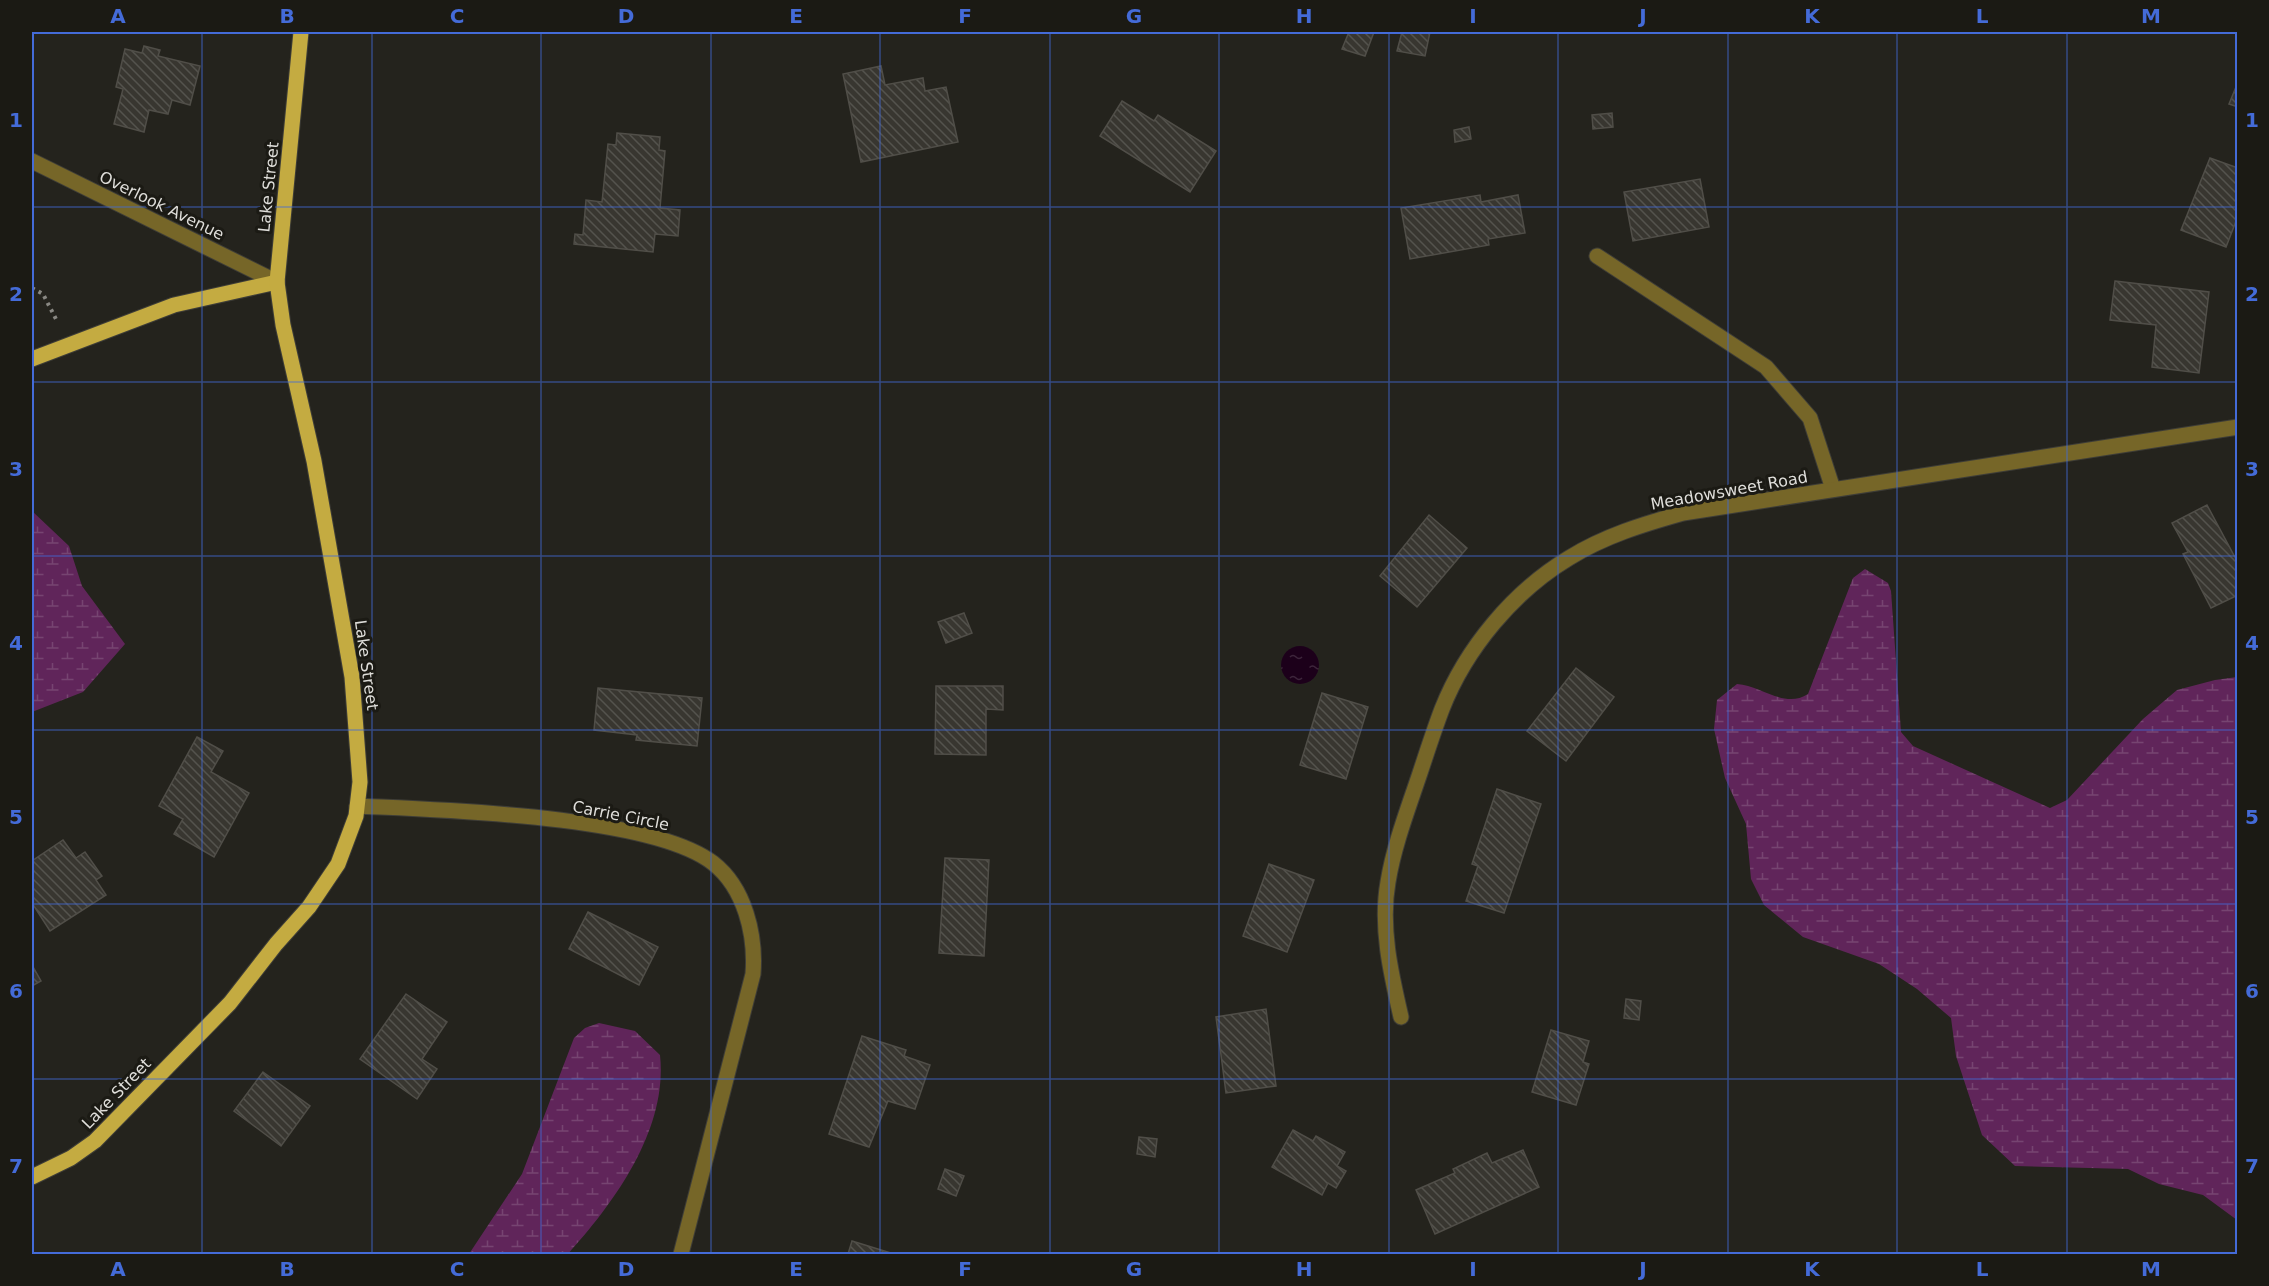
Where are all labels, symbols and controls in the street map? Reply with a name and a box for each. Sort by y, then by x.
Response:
text: A [110,4,126,28]
text: B [279,4,295,28]
text: C [450,4,464,28]
text: D [618,4,634,28]
text: E [789,4,803,28]
text: F [958,4,972,28]
text: G [1126,4,1142,28]
text: H [1296,4,1312,28]
text: I [1469,4,1477,28]
text: J [1637,4,1647,28]
text: K [1804,4,1821,28]
text: L [1976,4,1989,28]
text: M [2141,4,2161,28]
text: 1 [9,108,23,132]
text: 1 [2245,108,2259,132]
street label: Lake Street [254,141,283,233]
street label: Overlook Avenue [96,167,227,244]
text: 2 [9,282,23,306]
text: 2 [2245,282,2259,306]
text: 3 [9,457,23,481]
text: 3 [2245,457,2259,481]
street label: Meadowsweet Road [1649,467,1809,514]
street label: Lake Street [351,619,382,711]
text: 4 [9,631,23,655]
text: 4 [2245,631,2259,655]
street label: Carrie Circle [571,797,671,834]
text: 5 [9,805,23,829]
text: 5 [2245,805,2259,829]
text: 6 [9,979,23,1003]
text: 6 [2245,979,2259,1003]
street label: Lake Street [78,1054,155,1133]
text: 7 [9,1154,23,1178]
text: 7 [2245,1154,2259,1178]
text: A [110,1257,126,1281]
text: B [279,1257,295,1281]
text: C [450,1257,464,1281]
text: D [618,1257,634,1281]
text: E [789,1257,803,1281]
text: F [958,1257,972,1281]
text: G [1126,1257,1142,1281]
text: H [1296,1257,1312,1281]
text: I [1469,1257,1477,1281]
text: J [1637,1257,1647,1281]
text: K [1804,1257,1821,1281]
text: L [1976,1257,1989,1281]
text: M [2141,1257,2161,1281]

